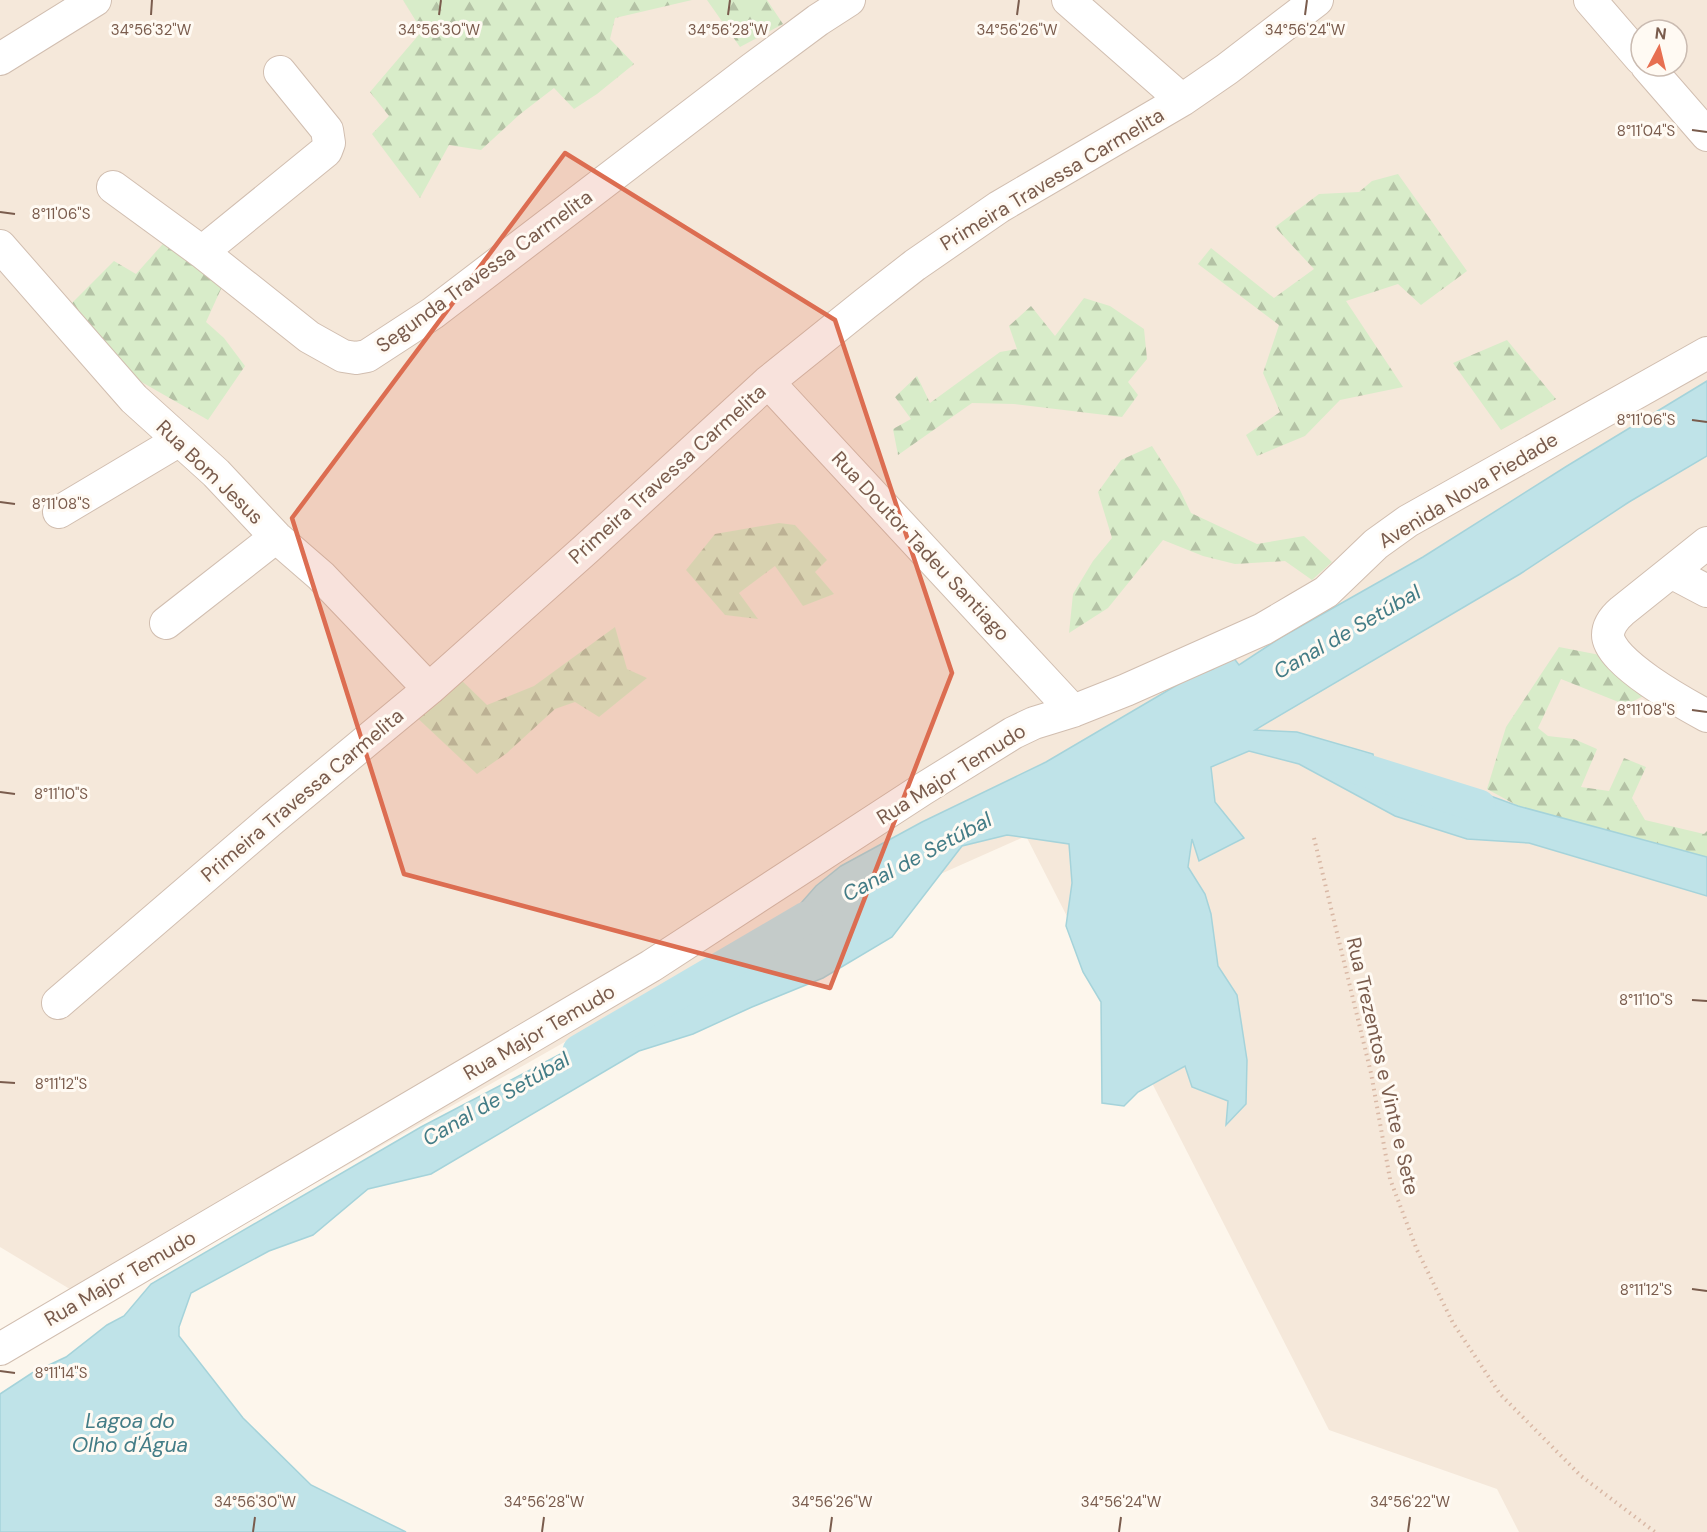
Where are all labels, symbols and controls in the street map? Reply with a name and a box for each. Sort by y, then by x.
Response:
north arrow [1629,18,1689,78]
text: 34°56'32"W [111,20,192,40]
text: 34°56'30"W [398,20,481,40]
text: 34°56'28"W [688,20,769,40]
text: 34°56'26"W [976,20,1058,40]
text: 34°56'24"W [1265,20,1346,40]
text: N [1654,22,1668,45]
street label: Primeira Travessa Carmelita [935,102,1169,256]
text: 8°11'04"S [1617,121,1676,141]
street label: Segunda Travessa Carmelita [371,184,597,358]
text: 8°11'06"S [32,204,91,224]
street label: Primeira Travessa Carmelita [563,378,771,570]
text: 8°11'06"S [1617,410,1676,430]
street label: Rua Bom Jesus [151,414,269,530]
street label: Avenida Nova Piedade [1373,426,1563,554]
street label: Rua Doutor Tadeu Santiago [826,446,1016,646]
text: 8°11'08"S [32,494,91,514]
water label: Canal de Setúbal [1268,578,1426,686]
text: 8°11'08"S [1617,700,1676,720]
street label: Primeira Travessa Carmelita [195,702,409,888]
street label: Rua Major Temudo [872,718,1030,830]
text: 8°11'10"S [34,784,88,804]
water label: Canal de Setúbal [837,806,997,908]
street label: Rua Trezentos e Vinte e Sete [1341,935,1425,1197]
street label: Rua Major Temudo [458,978,620,1086]
text: 8°11'10"S [1619,990,1673,1010]
water label: Canal de Setúbal [417,1045,575,1153]
text: 8°11'12"S [35,1074,87,1094]
street label: Rua Major Temudo [39,1224,201,1332]
text: 8°11'12"S [1620,1280,1672,1300]
text: 8°11'14"S [35,1363,88,1383]
water label: Lagoa do Olho d'Água [72,1407,188,1459]
text: 34°56'30"W [214,1492,297,1512]
text: 34°56'28"W [504,1492,585,1512]
text: 34°56'26"W [791,1492,873,1512]
text: 34°56'24"W [1081,1492,1162,1512]
text: 34°56'22"W [1370,1492,1451,1512]

